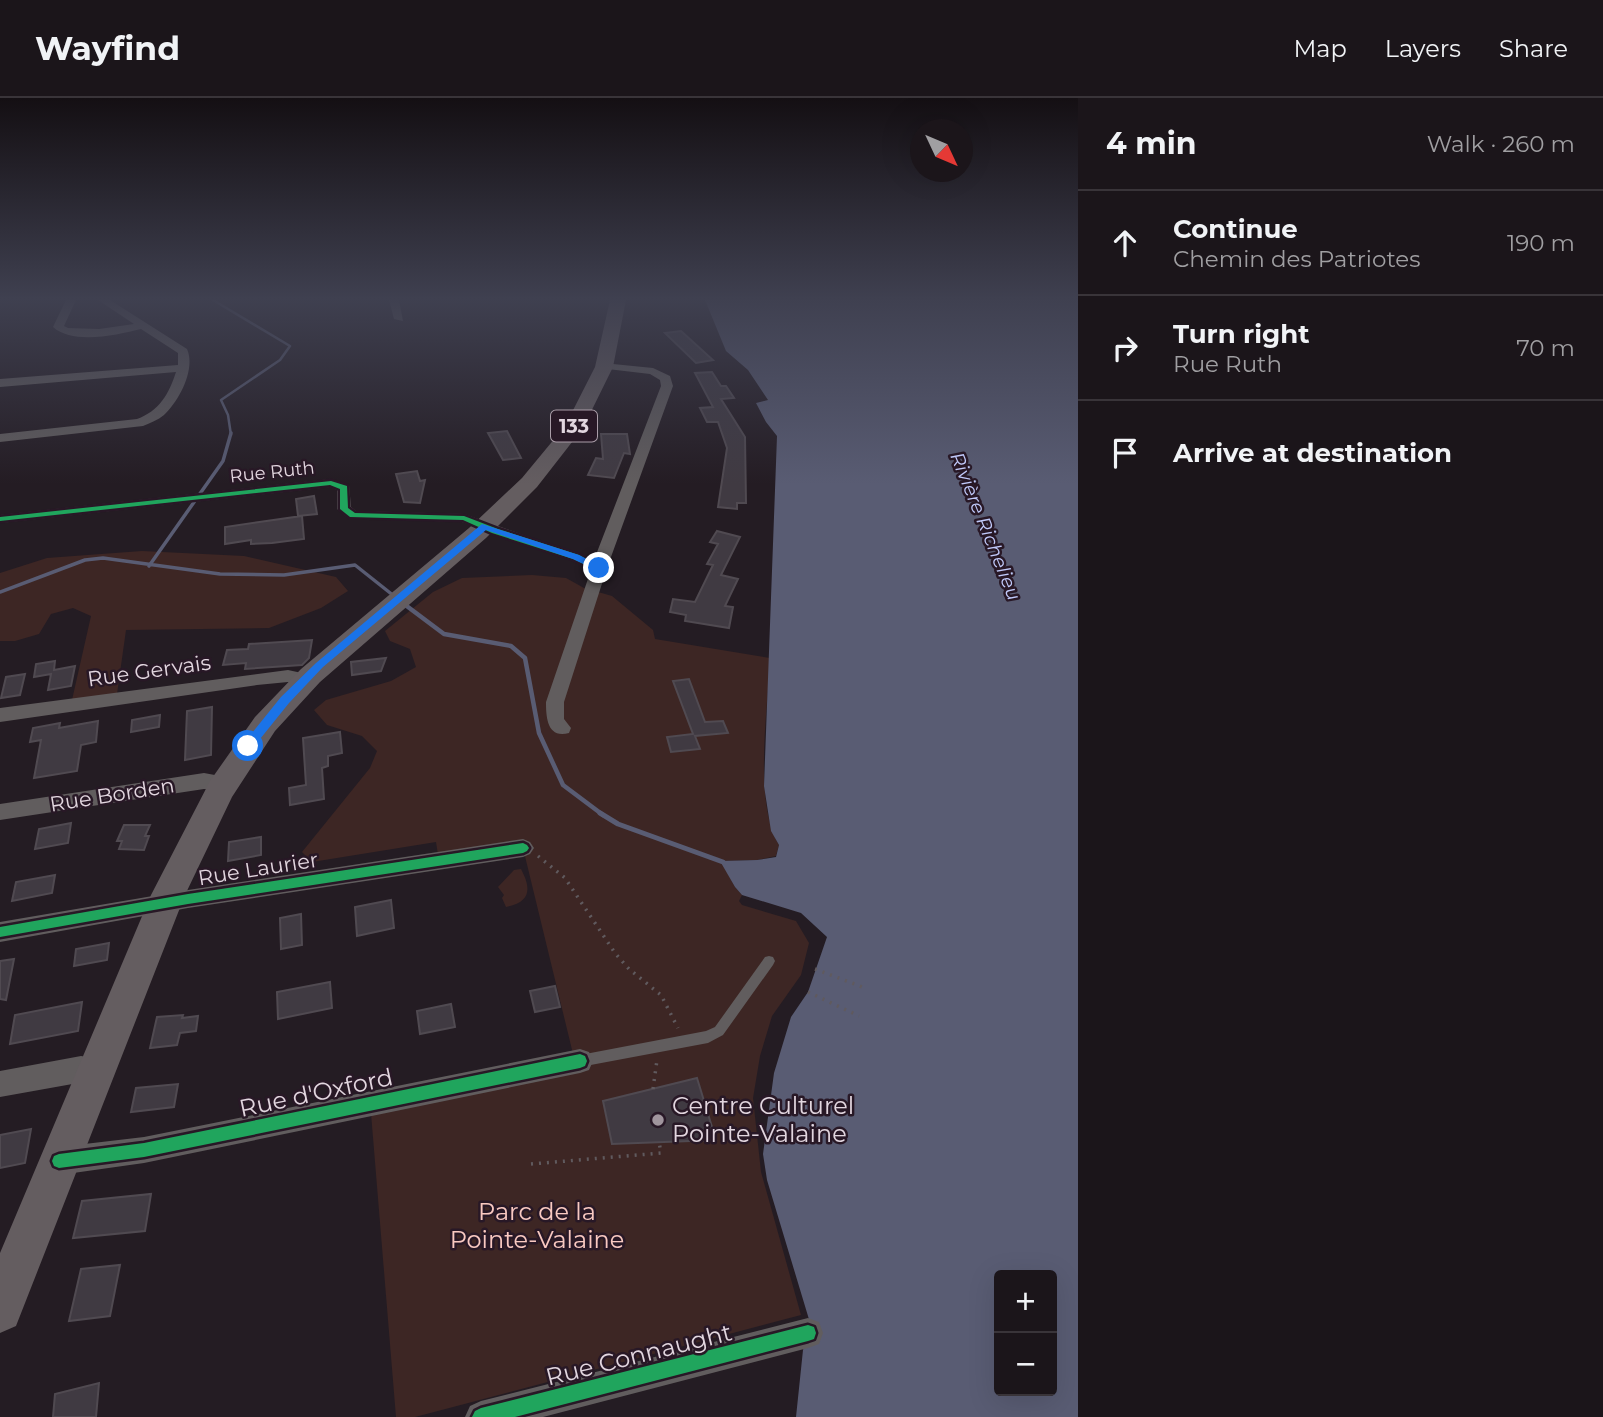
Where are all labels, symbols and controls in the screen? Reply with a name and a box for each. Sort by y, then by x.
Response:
text: Wayfind [35,28,180,68]
text: Map [1293,34,1347,63]
text: Layers [1385,34,1461,63]
text: Share [1499,34,1568,63]
north arrow [910,119,973,182]
text: 4 min [1106,125,1196,162]
text: Walk · 260 m [1427,130,1575,158]
text: Continue [1173,213,1298,245]
icon: ahead [1106,224,1144,262]
text: 190 m [1507,229,1575,257]
text: Chemin des Patriotes [1173,245,1420,273]
text: Turn right [1173,318,1309,350]
icon: right [1106,329,1144,367]
text: 70 m [1516,334,1575,362]
text: Rue Ruth [1173,350,1282,378]
road number: 133 [551,410,597,442]
icon: arrive [1106,434,1144,472]
text: Arrive at destination [1173,437,1452,469]
water label: Rivière Richelieu [945,449,1026,604]
street label: Rue Ruth [228,457,316,487]
route end [583,552,614,583]
street label: Rue Gervais [86,649,212,692]
route start [232,730,263,761]
street label: Rue Borden [48,772,176,817]
street label: Rue Laurier [196,847,320,890]
street label: Rue d'Oxford [236,1062,395,1123]
place label: Centre Culturel Pointe-Valaine [672,1091,854,1148]
marker: Centre Culturel Pointe-Valaine [650,1112,666,1128]
park label: Parc de la Pointe-Valaine [450,1197,624,1254]
map controls [994,1270,1057,1396]
button: + [994,1270,1057,1333]
street label: Rue Connaught [543,1317,735,1392]
button: − [994,1333,1057,1396]

